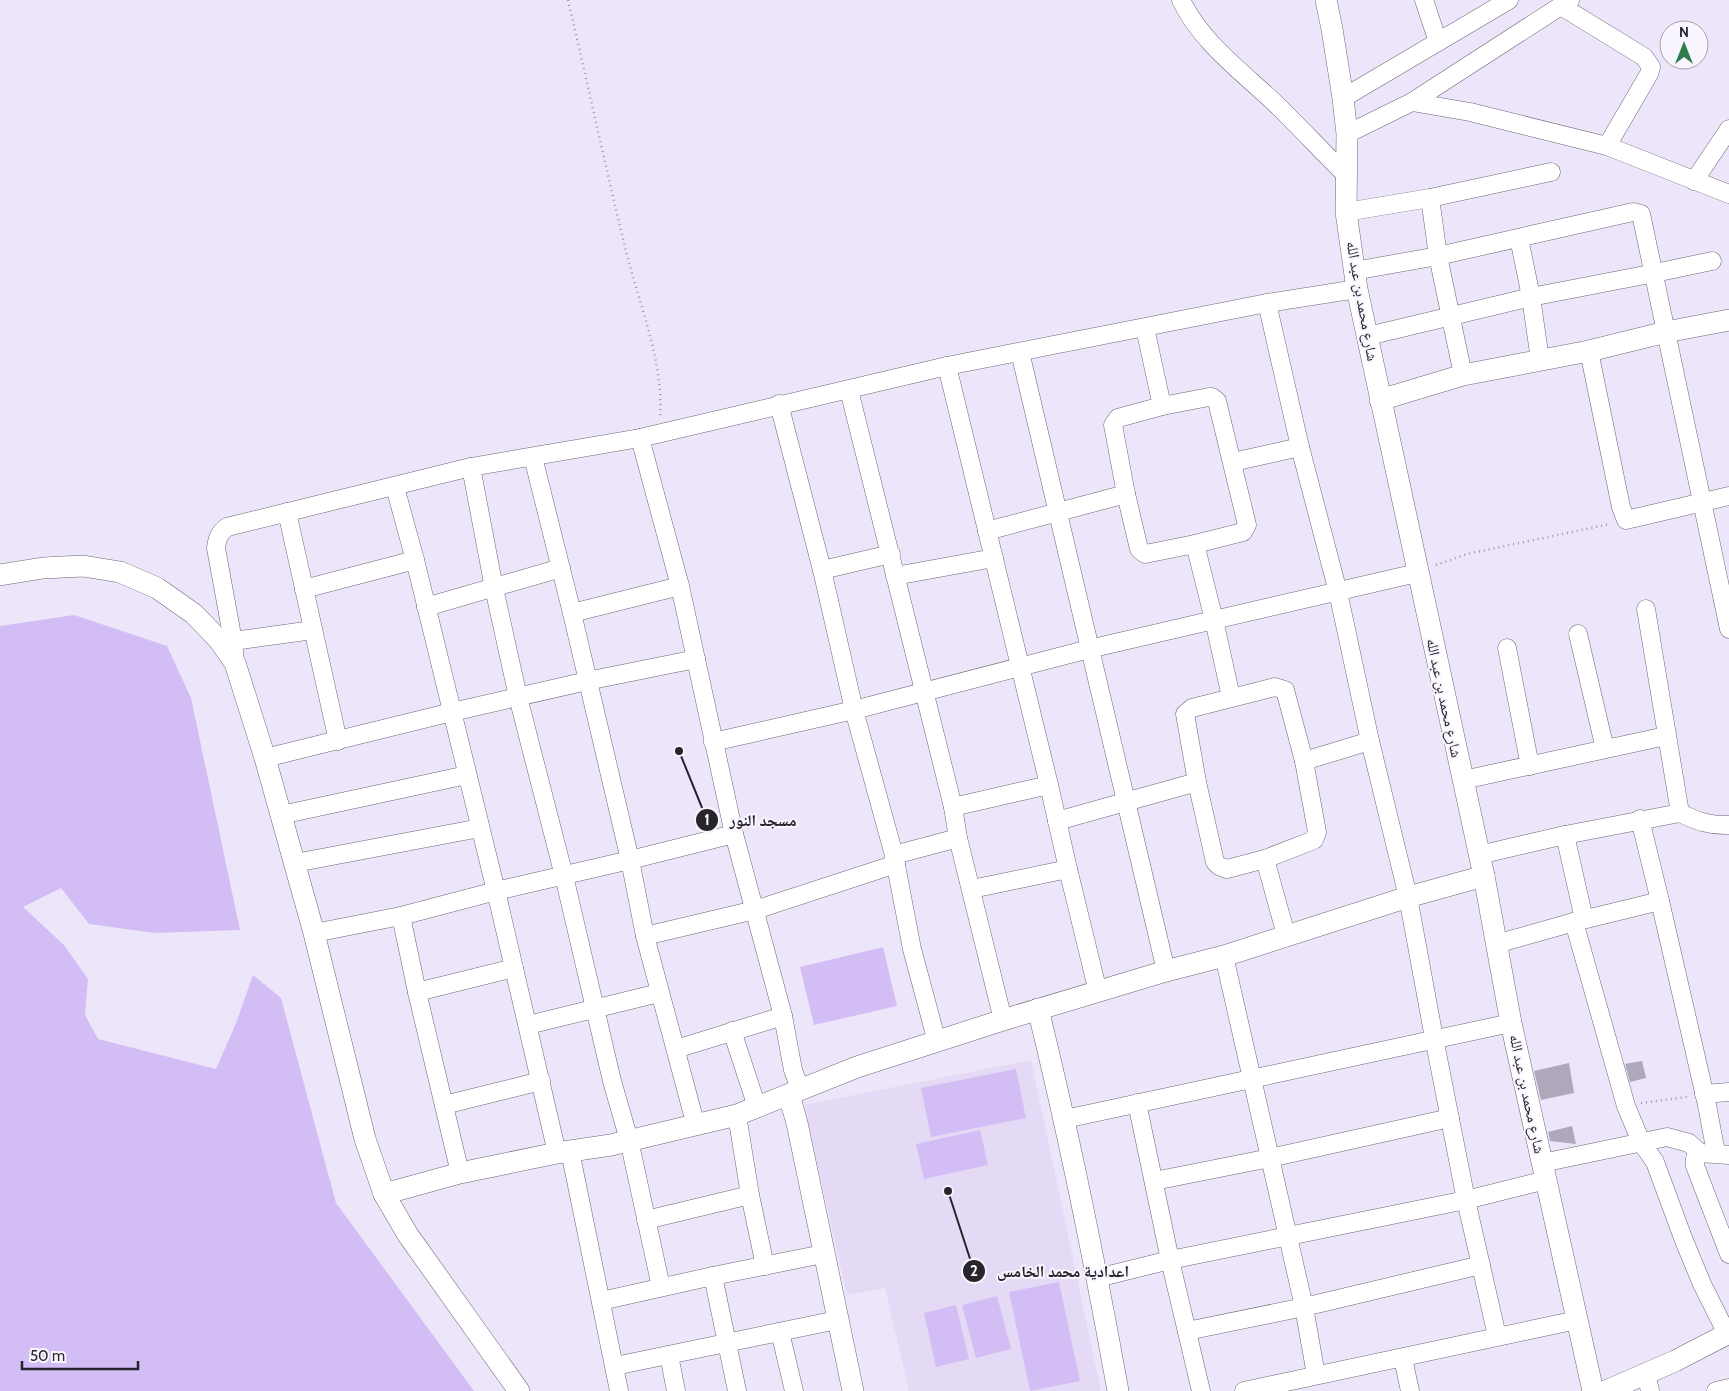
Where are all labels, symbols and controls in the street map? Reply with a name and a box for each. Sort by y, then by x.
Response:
north arrow [1659,20,1709,70]
text: N [1679,23,1689,41]
street label: شارع محمد بن عبد الله [1342,240,1381,363]
street label: شارع محمد بن عبد الله [1422,637,1465,760]
callout: مسجد النور [694,805,807,836]
text: 1 [704,811,710,829]
text: مسجد النور [728,811,797,830]
street label: شارع محمد بن عبد الله [1505,1033,1548,1156]
callout: اعدادية محمد الخامس [962,1256,1139,1287]
text: 2 [970,1262,978,1280]
text: اعدادية محمد الخامس [997,1262,1129,1281]
scale bar [22,1338,139,1370]
text: 50 m [30,1347,65,1365]

